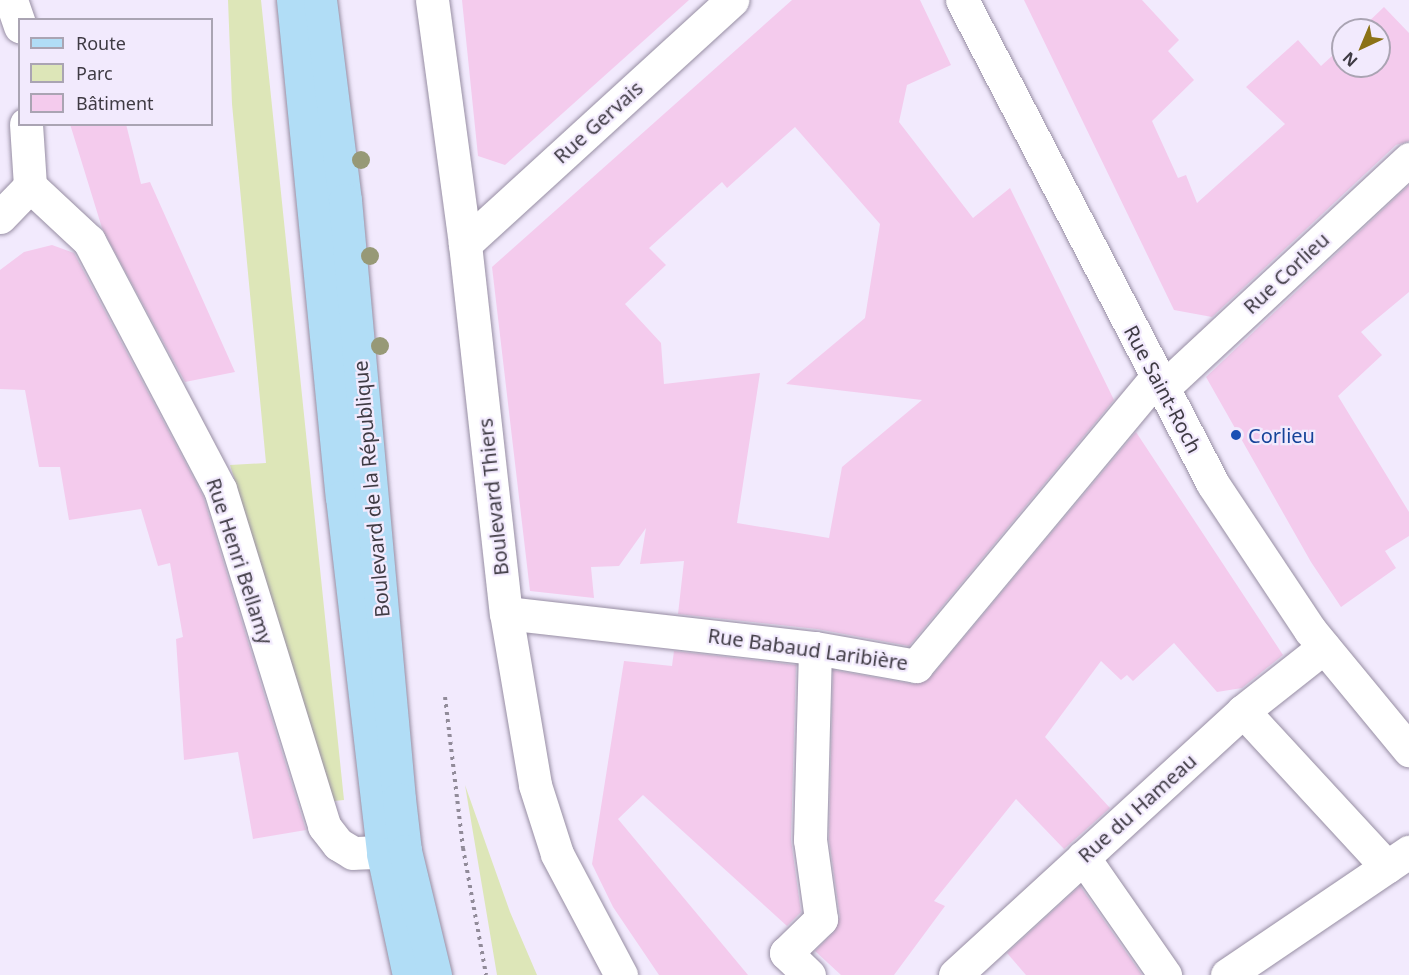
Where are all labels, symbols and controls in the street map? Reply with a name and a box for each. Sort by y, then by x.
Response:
legend [18,18,213,126]
north arrow [1331,18,1391,78]
text: Route [76,31,126,55]
text: N [1338,47,1362,72]
text: Parc [76,61,113,85]
street label: Rue Gervais [549,76,647,168]
text: Bâtiment [76,91,154,115]
street label: Rue Corlieu [1238,227,1334,319]
street label: Rue Saint-Roch [1119,321,1207,457]
street label: Boulevard de la République [348,360,394,618]
street label: Boulevard Thiers [473,417,513,577]
place label: Corlieu [1248,423,1315,447]
marker: Corlieu [1229,428,1243,442]
street label: Rue Henri Bellamy [202,475,278,647]
street label: Rue Babaud Laribière [706,623,910,675]
street label: Rue du Hameau [1073,749,1201,867]

